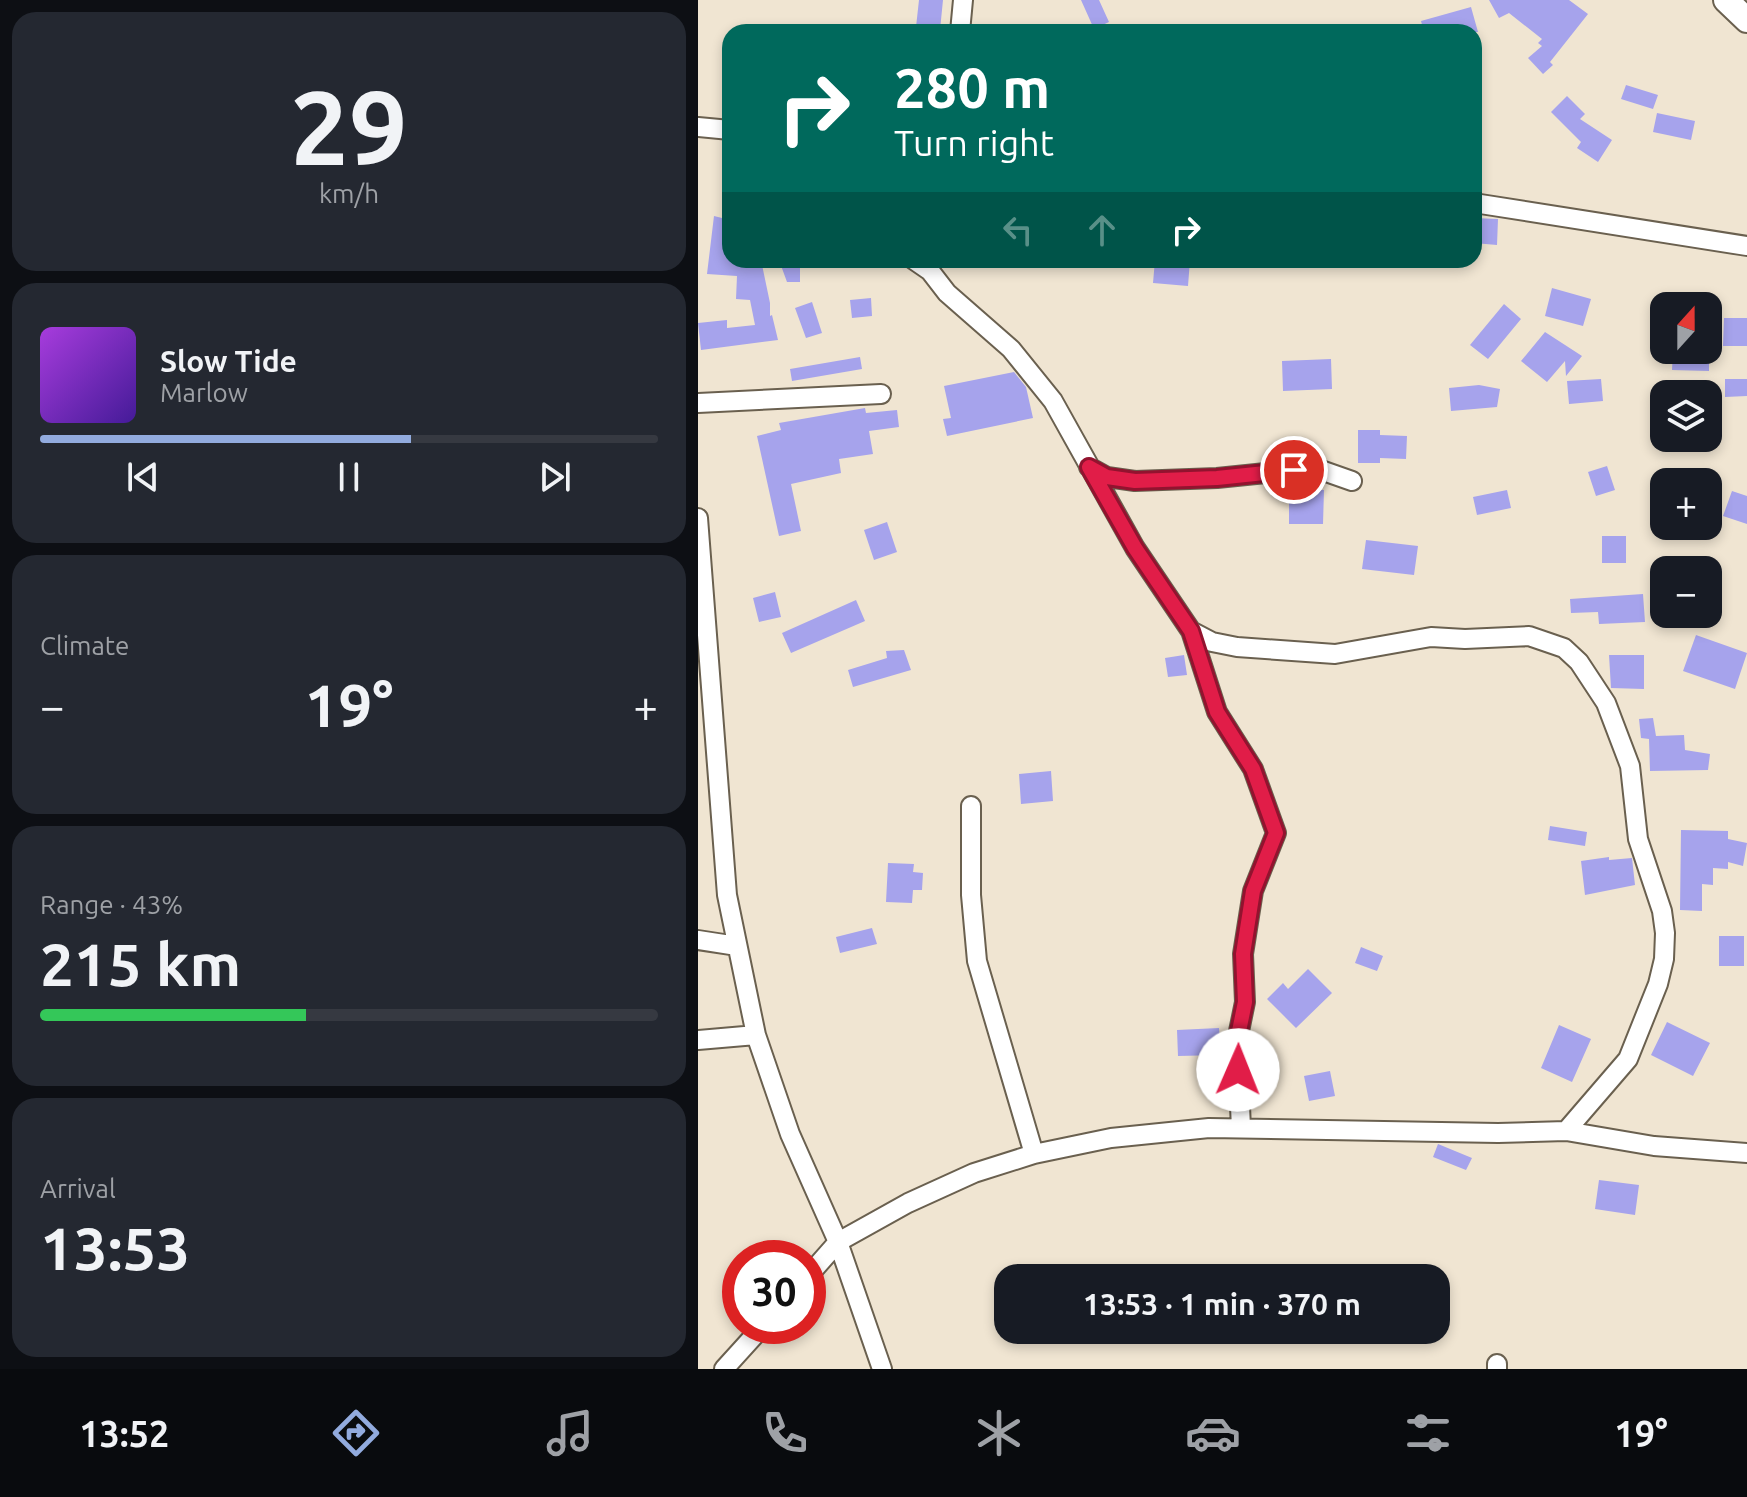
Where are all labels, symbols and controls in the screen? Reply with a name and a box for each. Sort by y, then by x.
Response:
icon: right [762,56,866,160]
text: 280 m [894,56,1050,119]
text: 29 [290,68,408,185]
text: Turn right [894,122,1054,163]
text: km/h [319,179,379,208]
icon: left [996,208,1040,252]
icon: ahead [1080,208,1124,252]
icon: right [1164,208,1208,252]
north arrow [1650,292,1722,364]
map controls [1650,292,1722,628]
text: Slow Tide [160,344,297,378]
text: Marlow [160,378,248,407]
button: layers [1650,380,1722,452]
pin [1260,436,1328,504]
icon: arrive [1272,448,1316,492]
icon: previous [121,455,165,499]
icon: pause [327,455,371,499]
icon: next [533,455,577,499]
button: + [1650,468,1722,540]
button: − [1650,556,1722,628]
text: Climate [40,631,129,660]
text: 19° [305,671,393,738]
text: − [40,681,65,730]
text: + [633,681,658,730]
text: Range · 43% [40,890,183,919]
text: 215 km [40,930,241,997]
position arrow [1196,1028,1280,1112]
text: Arrival [40,1174,116,1203]
text: 13:53 [40,1214,190,1281]
speed limit sign: 30 [722,1240,826,1344]
text: 13:53 · 1 min · 370 m [1083,1287,1361,1321]
icon: directions [328,1405,384,1461]
icon: music [542,1405,598,1461]
icon: phone [757,1405,813,1461]
icon: climate [971,1405,1027,1461]
icon: car [1185,1405,1241,1461]
icon: filters [1400,1405,1456,1461]
text: 13:52 [79,1413,169,1454]
text: 19° [1614,1413,1668,1454]

